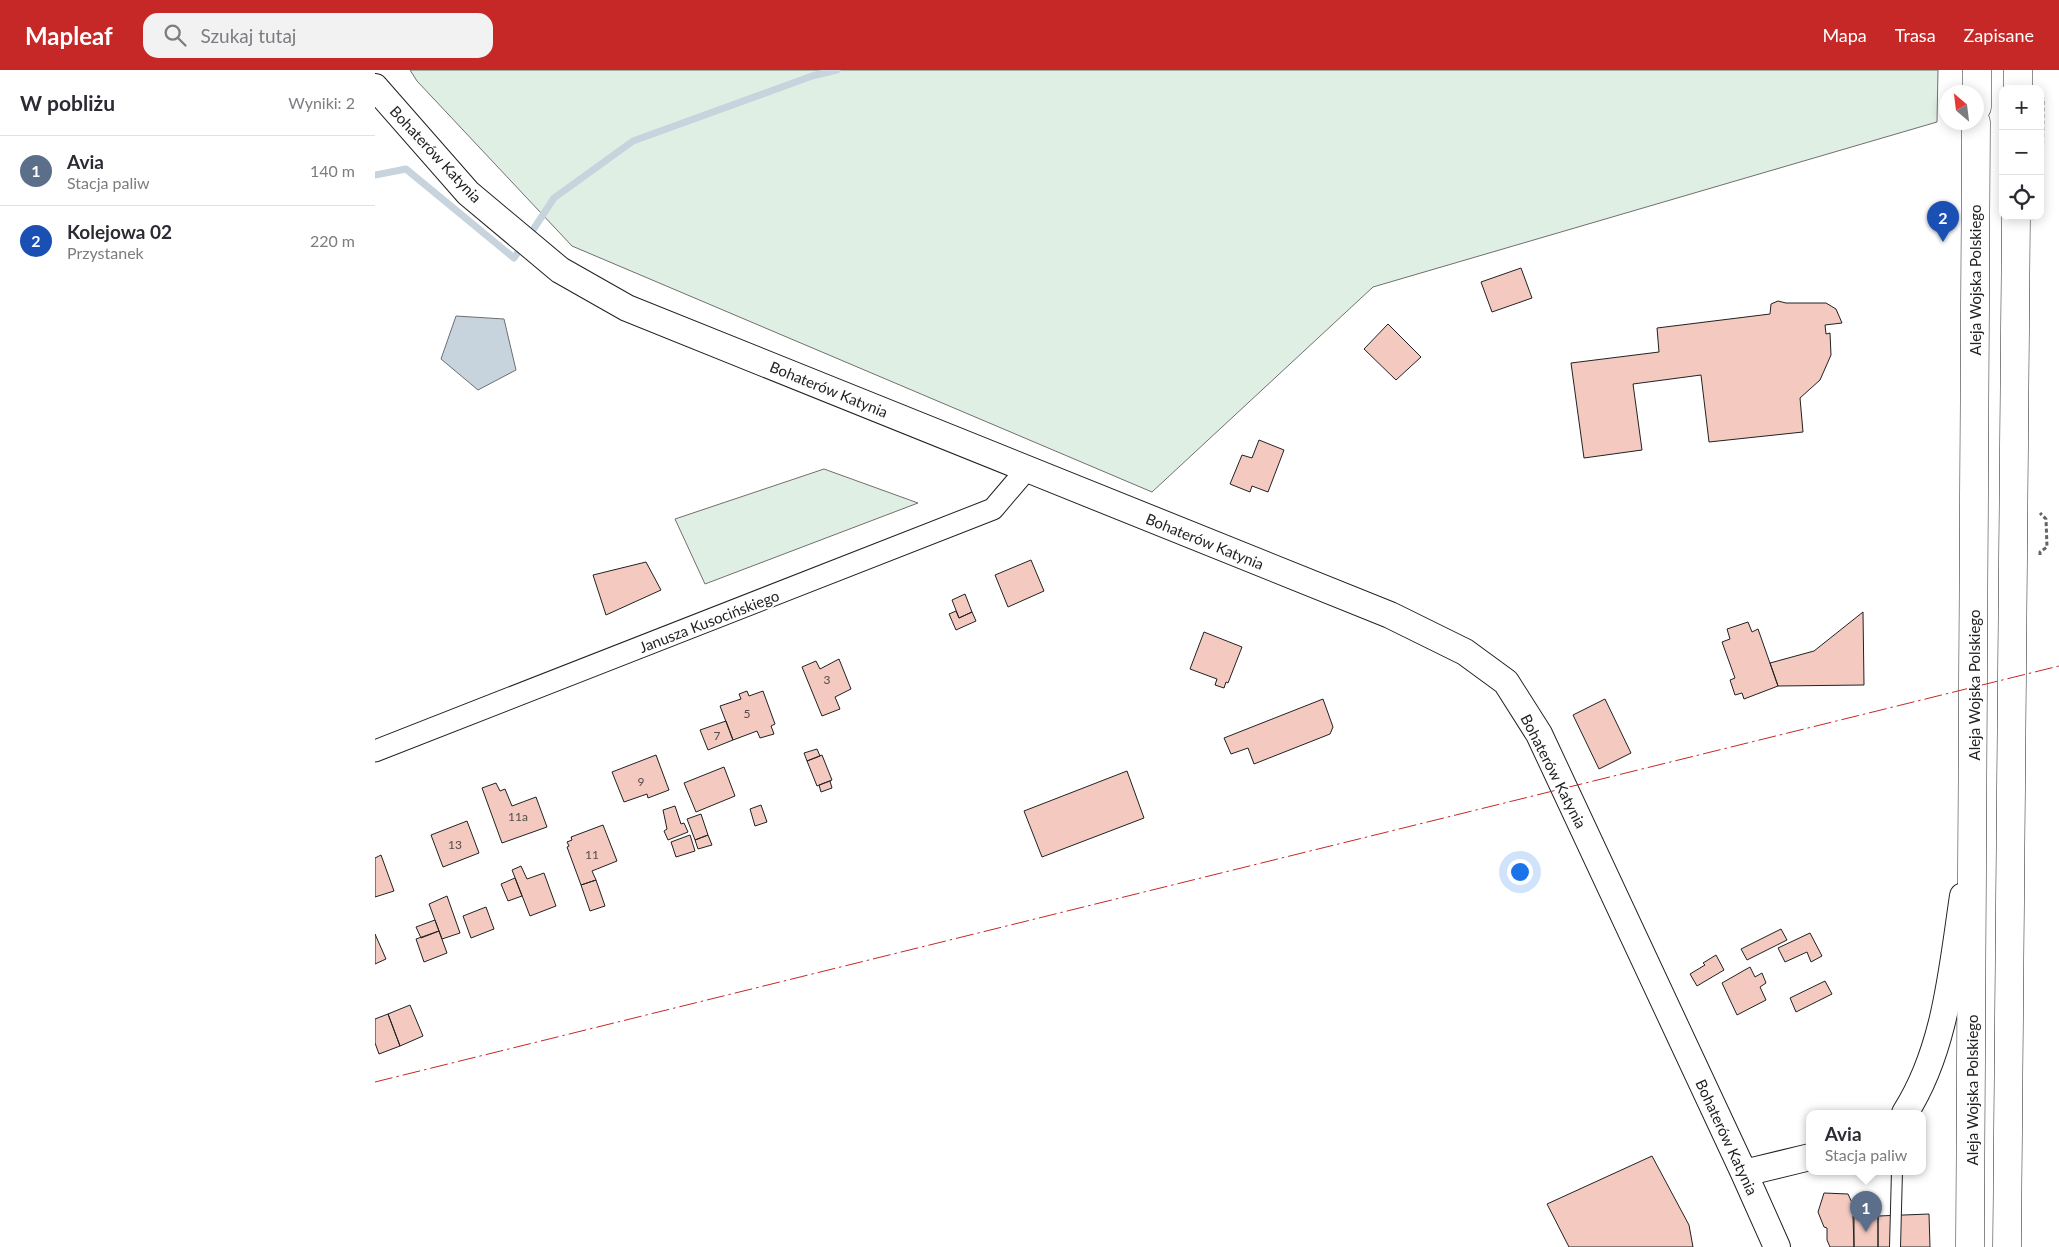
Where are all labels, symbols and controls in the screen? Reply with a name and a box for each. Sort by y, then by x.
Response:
search box [143,13,493,58]
text: Mapleaf [25,21,113,50]
icon: search [161,21,189,49]
text: Szukaj tutaj [201,24,296,47]
text: Mapa [1822,24,1867,46]
text: Trasa [1895,24,1936,46]
text: Zapisane [1964,24,2034,46]
north arrow [1939,85,1984,130]
map controls [1999,85,2044,220]
button: + [1999,85,2044,130]
text: W pobliżu [20,90,115,115]
text: Wyniki: 2 [288,93,355,112]
street label: Bohaterów Katynia [387,102,485,206]
button: − [1999,130,2044,175]
text: Avia [67,150,104,173]
text: 1 [31,161,41,180]
text: 140 m [310,161,355,180]
text: Stacja paliw [67,173,150,192]
button: locate [1999,175,2044,220]
pin: 2 [1927,201,1959,242]
street label: Aleja Wojska Polskiego [1966,205,1984,355]
text: Kolejowa 02 [67,220,172,243]
text: 2 [31,231,41,250]
text: 220 m [310,231,355,250]
text: Przystanek [67,243,144,262]
street label: Bohaterów Katynia [767,357,891,421]
street label: Bohaterów Katynia [1143,509,1267,573]
street label: Janusza Kusocińskiego [636,586,782,656]
street label: Aleja Wojska Polskiego [1965,610,1983,760]
house number: 3 [824,672,831,687]
house number: 5 [744,706,751,721]
street label: Bohaterów Katynia [1517,711,1591,831]
house number: 7 [714,728,721,743]
house number: 9 [638,774,645,789]
house number: 11a [508,809,528,824]
house number: 13 [448,837,462,852]
house number: 11 [585,847,599,862]
your location [1507,859,1533,885]
street label: Aleja Wojska Polskiego [1963,1015,1981,1165]
street label: Bohaterów Katynia [1692,1076,1762,1198]
popup [1806,1110,1926,1175]
text: Avia [1825,1122,1862,1145]
text: Stacja paliw [1825,1145,1907,1164]
pin: 1 [1850,1191,1882,1232]

